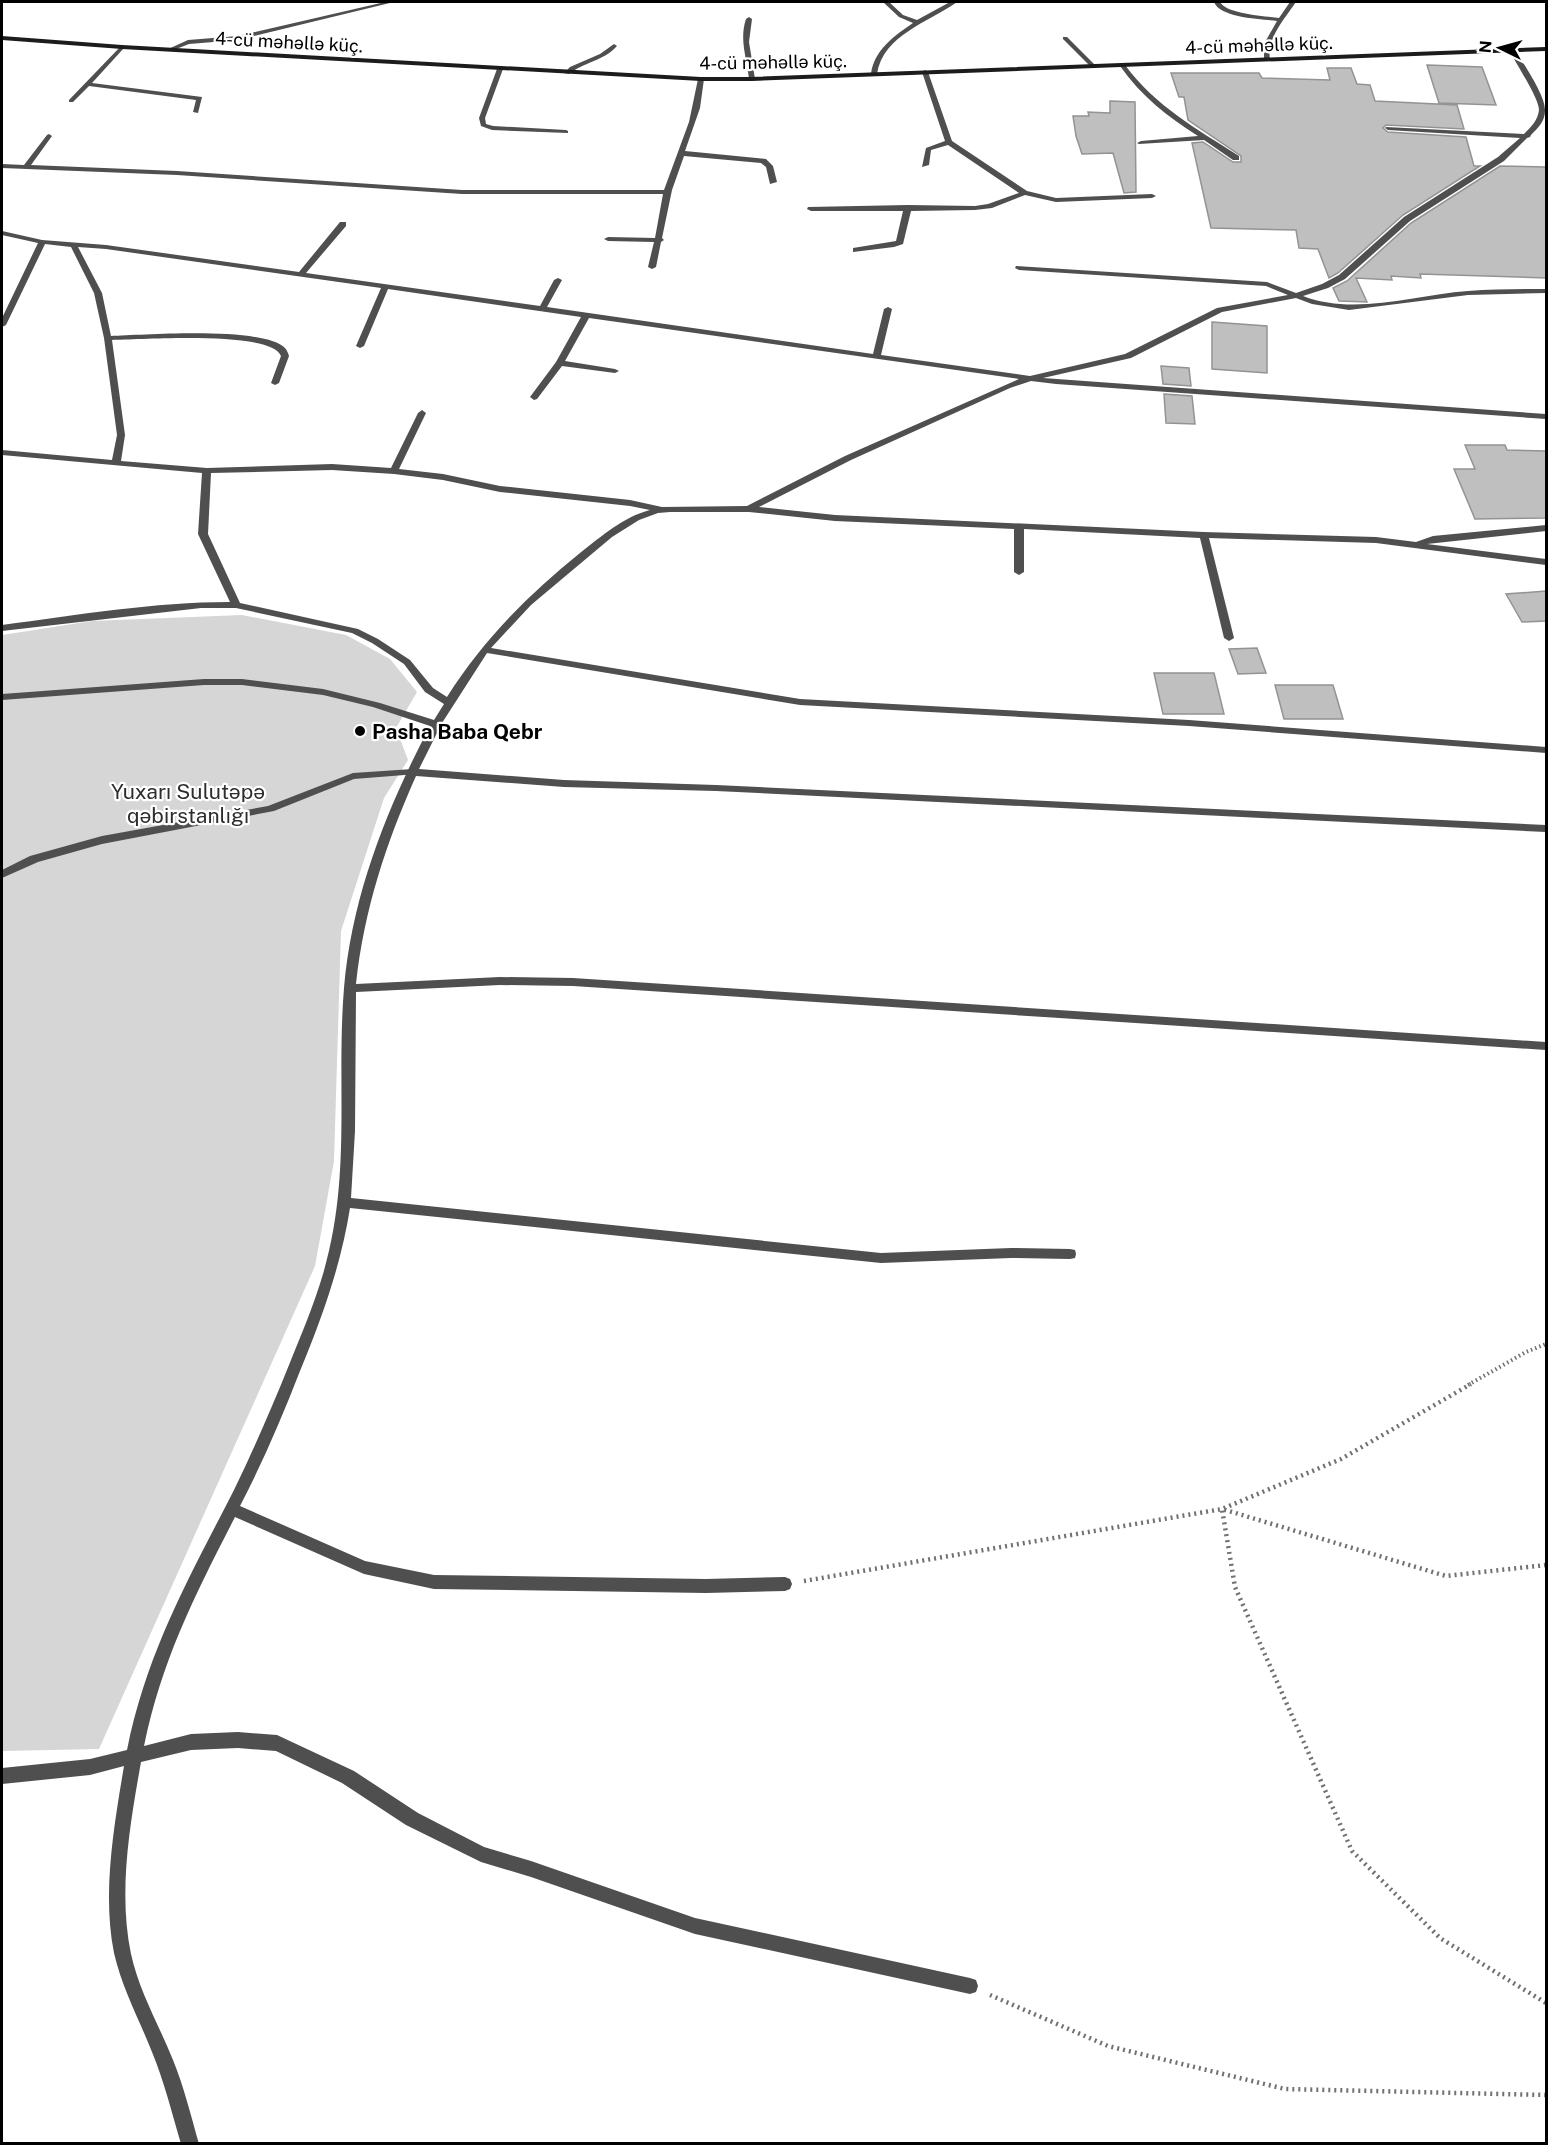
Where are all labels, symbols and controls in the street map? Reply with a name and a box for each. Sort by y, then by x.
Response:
north arrow [1470,18,1530,78]
street label: 4-cü məhəllə küç. [215,28,363,56]
street label: 4-cü məhəllə küç. [1185,32,1333,58]
text: N [1476,40,1496,54]
street label: 4-cü məhəllə küç. [699,50,847,74]
place label: Pasha Baba Qebr [372,719,543,744]
marker: Pasha Baba Qebr [353,724,367,738]
park label: Yuxarı Sulutəpə qəbirstanlığı [111,779,265,828]

